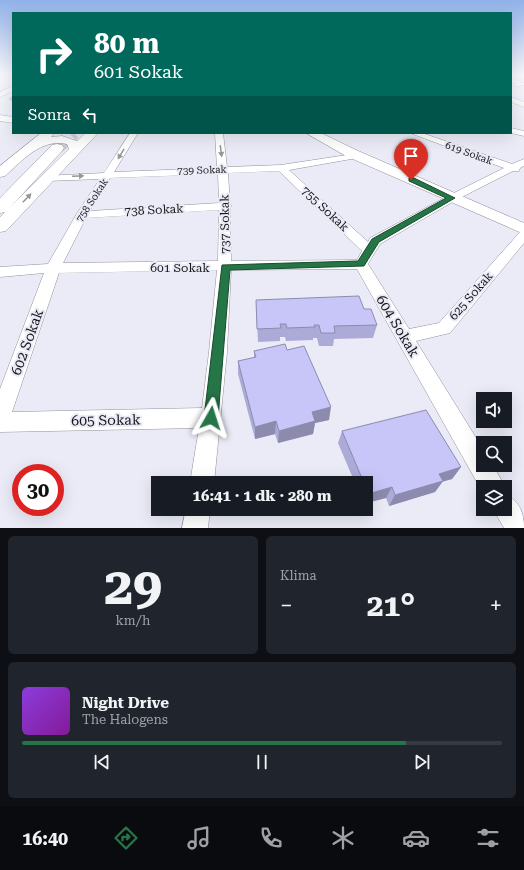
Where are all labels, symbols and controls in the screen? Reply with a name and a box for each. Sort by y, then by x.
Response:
text: 80 m [94,27,159,60]
icon: right [28,28,80,80]
text: 601 Sokak [94,61,183,82]
icon: left [79,104,101,126]
text: Sonra [28,106,71,124]
pin [394,139,428,180]
street label: 619 Sokak [444,139,495,167]
one-way arrow [218,145,224,157]
icon: arrive [400,145,422,167]
one-way arrow [117,149,125,159]
street label: 739 Sokak [177,164,228,176]
one-way arrow [72,173,85,179]
street label: 758 Sokak [74,176,110,224]
street label: 755 Sokak [298,184,352,235]
one-way arrow [22,193,32,203]
street label: 737 Sokak [217,194,233,254]
street label: 738 Sokak [124,201,184,219]
street label: 601 Sokak [150,261,210,275]
street label: 625 Sokak [446,269,496,323]
street label: 604 Sokak [373,292,423,360]
street label: 602 Sokak [8,307,46,377]
map controls [476,392,512,516]
button: sound [476,392,512,428]
position arrow [190,397,232,439]
street label: 605 Sokak [71,411,141,429]
button: search [476,436,512,472]
speed limit sign: 30 [12,464,64,516]
button: layers [476,480,512,516]
text: 16:41 · 1 dk · 280 m [193,487,331,505]
text: 29 [104,556,162,617]
text: Klima [280,568,317,583]
text: 21° [367,588,415,623]
text: − [280,593,292,618]
text: + [490,593,502,618]
text: km/h [116,613,150,628]
text: Night Drive [82,694,169,712]
text: The Halogens [82,712,168,727]
icon: previous [91,751,113,773]
icon: pause [251,751,273,773]
icon: next [411,751,433,773]
icon: directions [112,824,140,852]
icon: music [185,824,213,852]
icon: phone [257,824,285,852]
icon: climate [329,824,357,852]
icon: car [402,824,430,852]
icon: filters [474,824,502,852]
text: 16:40 [22,828,68,849]

